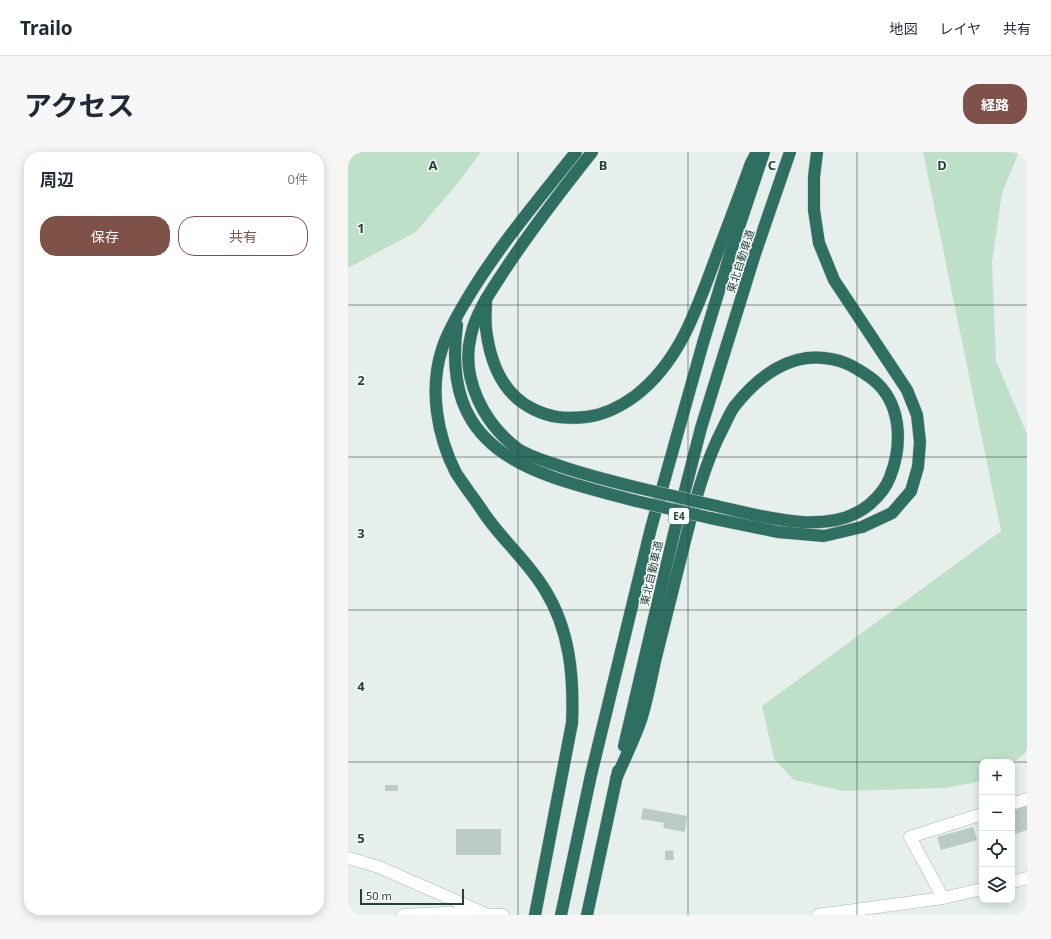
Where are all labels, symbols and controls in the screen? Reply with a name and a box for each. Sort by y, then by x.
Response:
text: Trailo [20,15,73,41]
text: 地図 [889,19,917,38]
text: レイヤ [939,19,981,38]
text: 共有 [1003,19,1031,38]
button: 経路 [963,84,1027,124]
text: アクセス [24,86,135,124]
text: A [429,156,438,174]
text: B [599,156,607,174]
text: C [768,156,776,174]
text: D [937,156,947,174]
text: 周辺 [40,168,74,191]
text: 0件 [288,170,308,188]
button: 保存 [40,216,170,256]
button: 共有 [178,216,308,256]
text: 1 [357,219,365,237]
street label: 東北自動車道 [723,227,757,295]
text: 2 [357,371,365,389]
road number: E4 [669,508,689,524]
text: 3 [357,524,365,542]
street label: 東北自動車道 [636,539,666,607]
text: 4 [357,677,365,695]
map controls [979,759,1015,903]
button: + [979,759,1015,795]
button: − [979,795,1015,831]
text: 5 [357,829,365,847]
button: locate [979,831,1015,867]
button: layers [979,867,1015,903]
scale bar [360,887,464,906]
text: 50 m [366,888,392,903]

